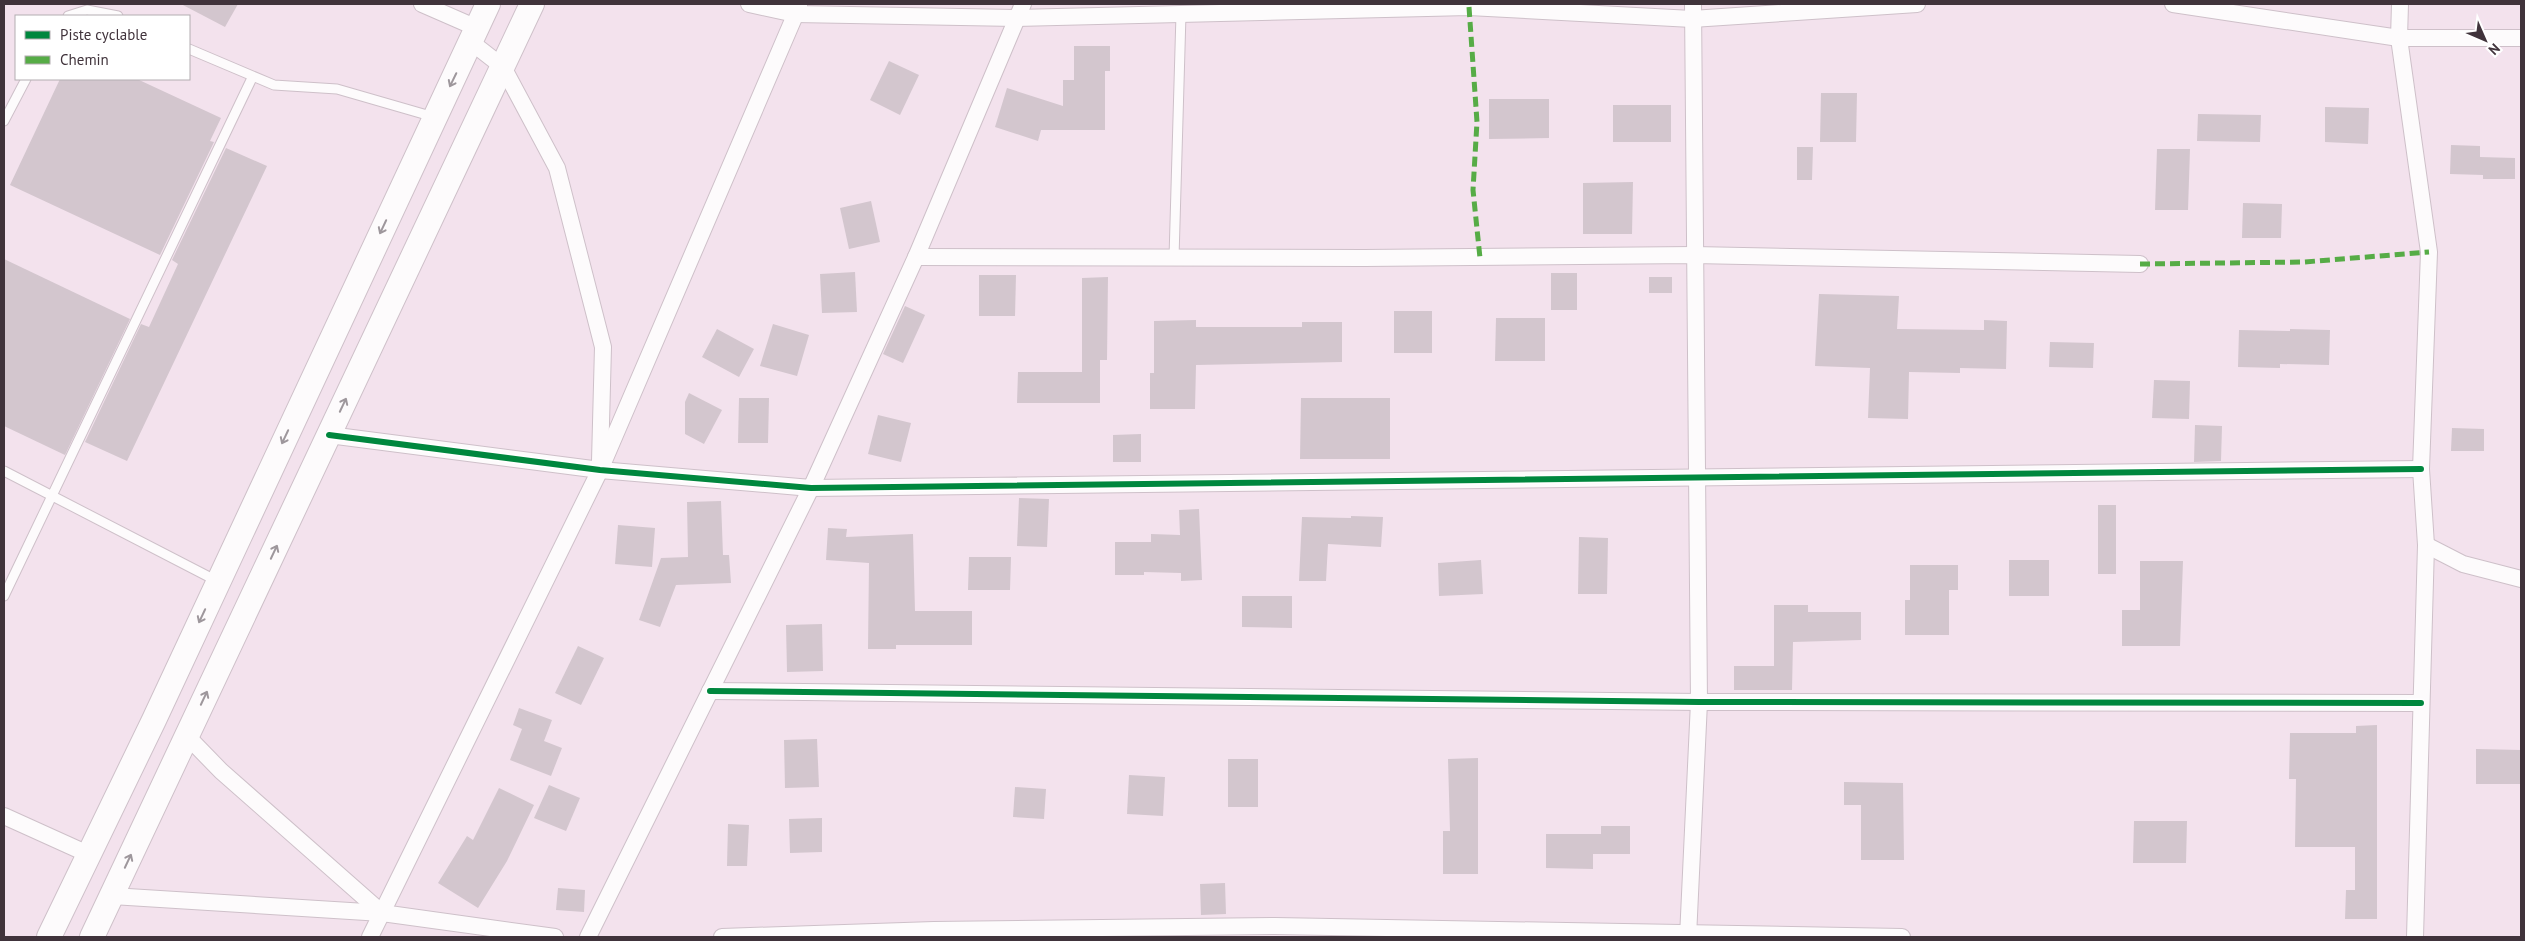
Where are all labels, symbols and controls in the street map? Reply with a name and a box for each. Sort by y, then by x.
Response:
legend [15,15,190,80]
north arrow [2460,15,2510,65]
text: Piste cyclable [60,25,147,44]
text: N [2485,40,2504,59]
text: Chemin [60,50,109,69]
one-way arrow [447,72,457,87]
one-way arrow [378,219,388,234]
one-way arrow [339,398,349,413]
one-way arrow [280,429,290,444]
one-way arrow [269,544,279,559]
one-way arrow [197,609,207,624]
one-way arrow [200,691,209,706]
one-way arrow [124,854,133,869]

